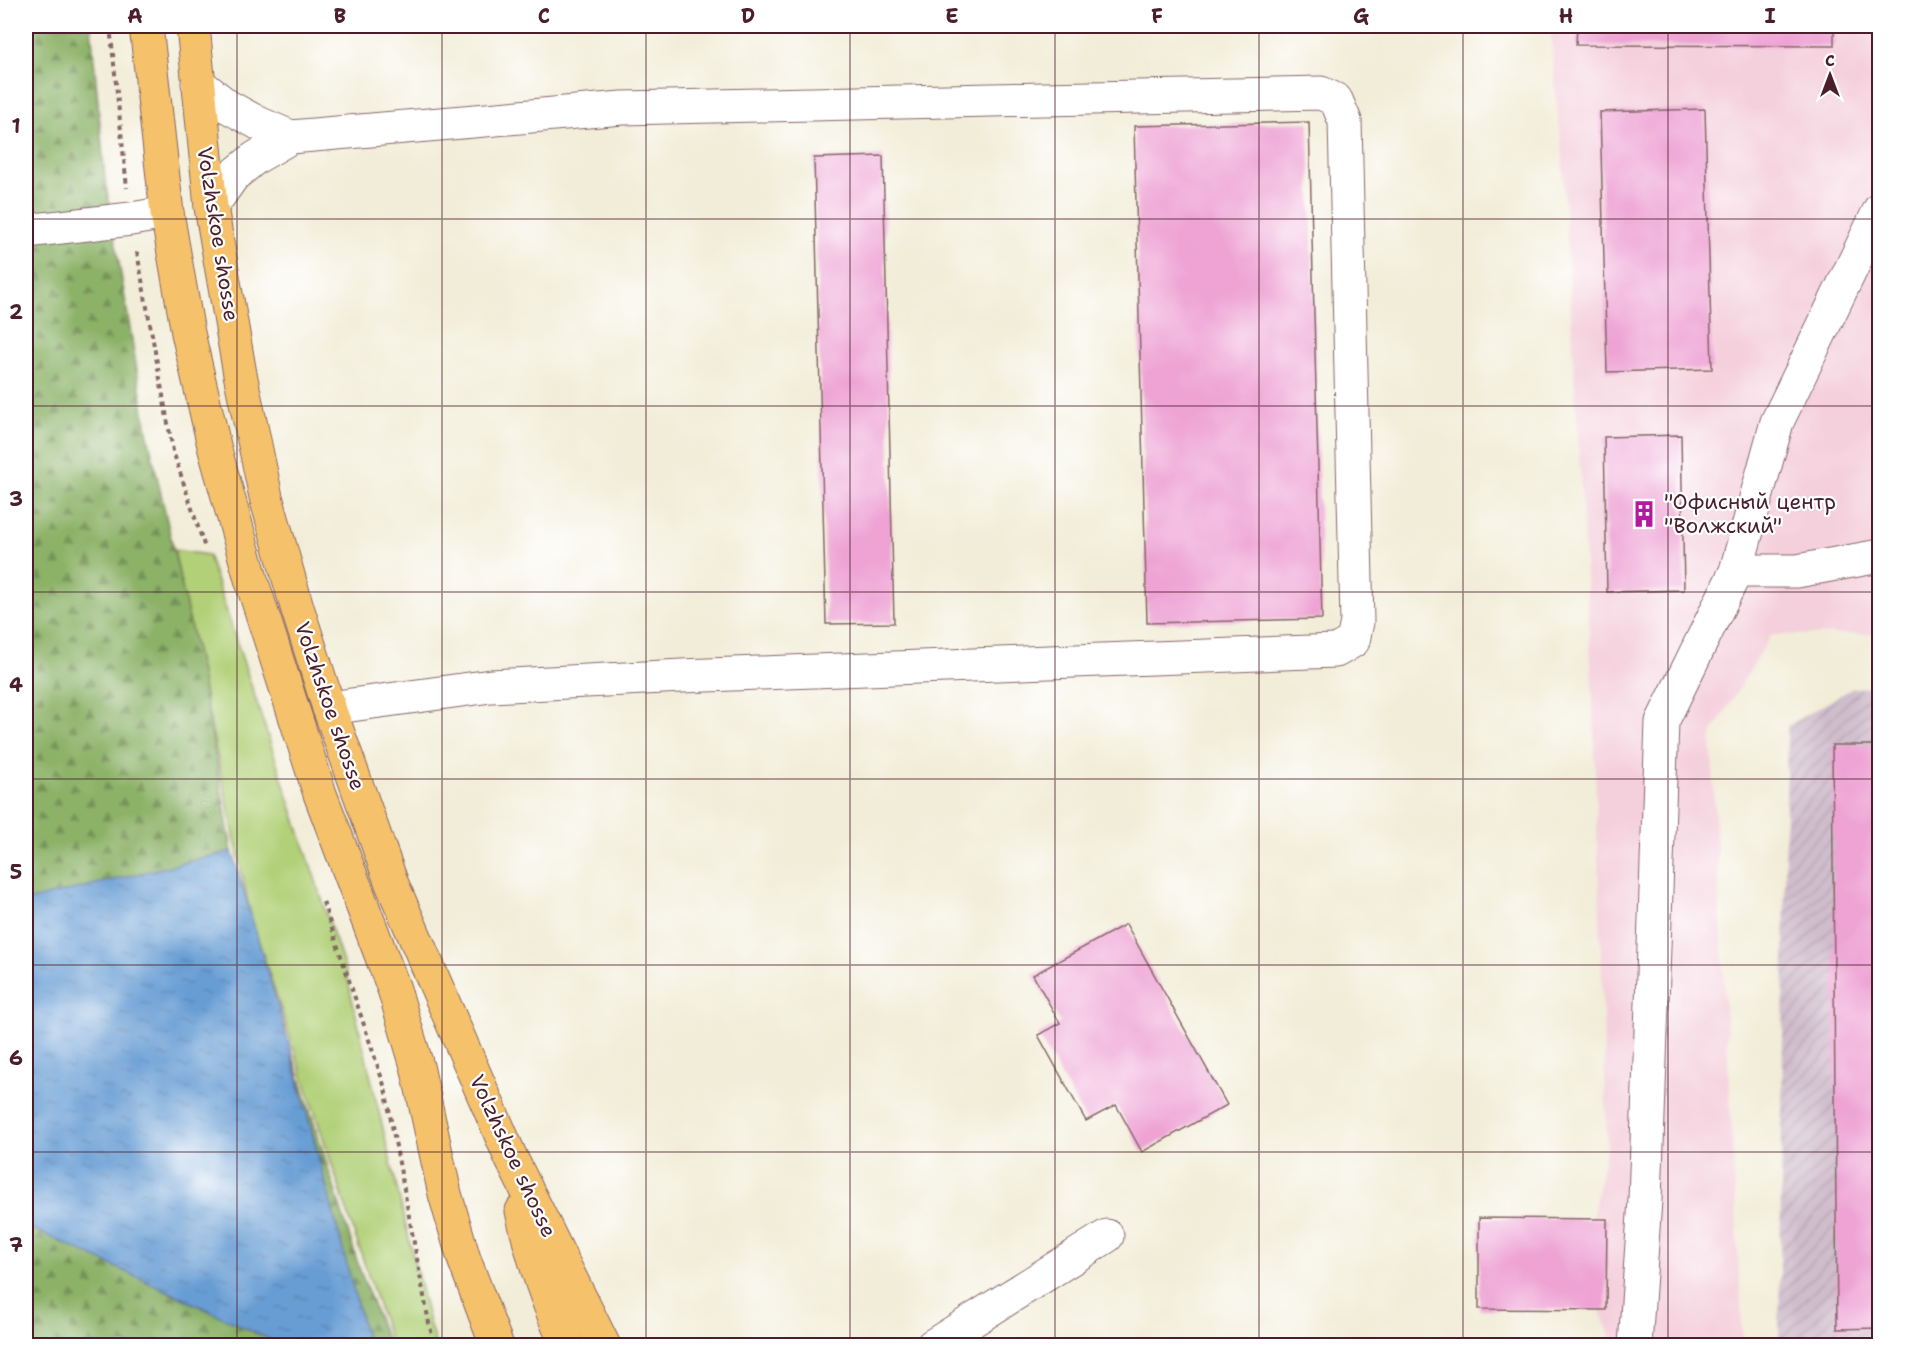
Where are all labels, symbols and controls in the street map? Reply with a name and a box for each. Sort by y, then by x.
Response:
text: A [127,3,143,29]
text: B [334,3,346,29]
text: C [538,3,550,29]
text: D [741,3,755,29]
text: E [945,3,959,29]
text: F [1151,3,1163,29]
text: G [1353,3,1369,29]
text: H [1559,3,1573,29]
text: I [1764,3,1776,29]
north arrow [1800,45,1860,105]
text: С [1825,50,1835,71]
text: 1 [11,113,21,139]
street label: Volzhskoe shosse [190,145,246,323]
text: 2 [9,299,23,325]
text: 3 [9,486,23,512]
place label: "Офисный центр "Волжский" [1664,488,1836,540]
building icon: "Офисный центр "Волжский" [1629,499,1659,529]
street label: Volzhskoe shosse [288,618,372,794]
text: 4 [9,672,23,698]
text: 5 [10,859,22,885]
text: 6 [9,1045,23,1071]
street label: Volzhskoe shosse [463,1070,563,1242]
text: 7 [9,1232,23,1258]

